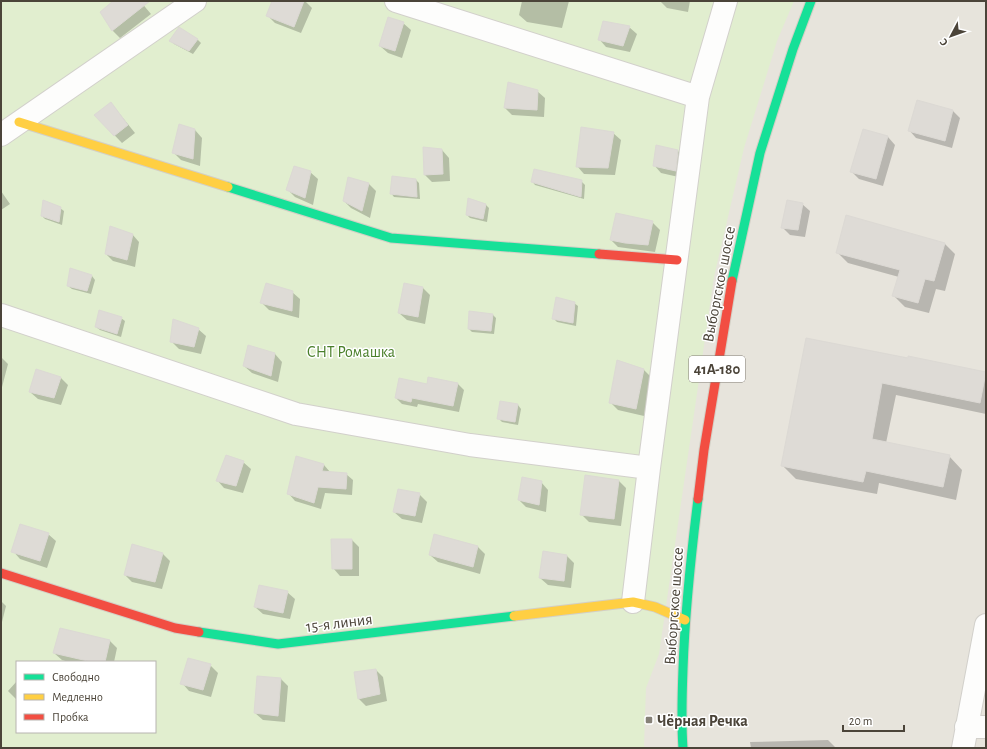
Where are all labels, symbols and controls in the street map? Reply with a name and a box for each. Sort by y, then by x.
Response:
north arrow [931,16,971,56]
text: С [938,36,950,48]
street label: Выборгское шоссе [700,225,738,344]
park label: СНТ Ромашка [307,344,395,360]
road number: 41А-180 [689,356,745,382]
street label: Выборгское шоссе [662,547,686,665]
street label: 15-я линия [305,611,373,635]
legend [16,661,156,733]
text: Свободно [52,671,100,683]
text: Медленно [52,691,103,703]
scale bar [843,707,904,733]
text: Пробка [52,711,89,723]
place label: Чёрная Речка [657,713,748,729]
marker: Чёрная Речка [644,715,654,725]
text: 20 m [849,715,872,727]

